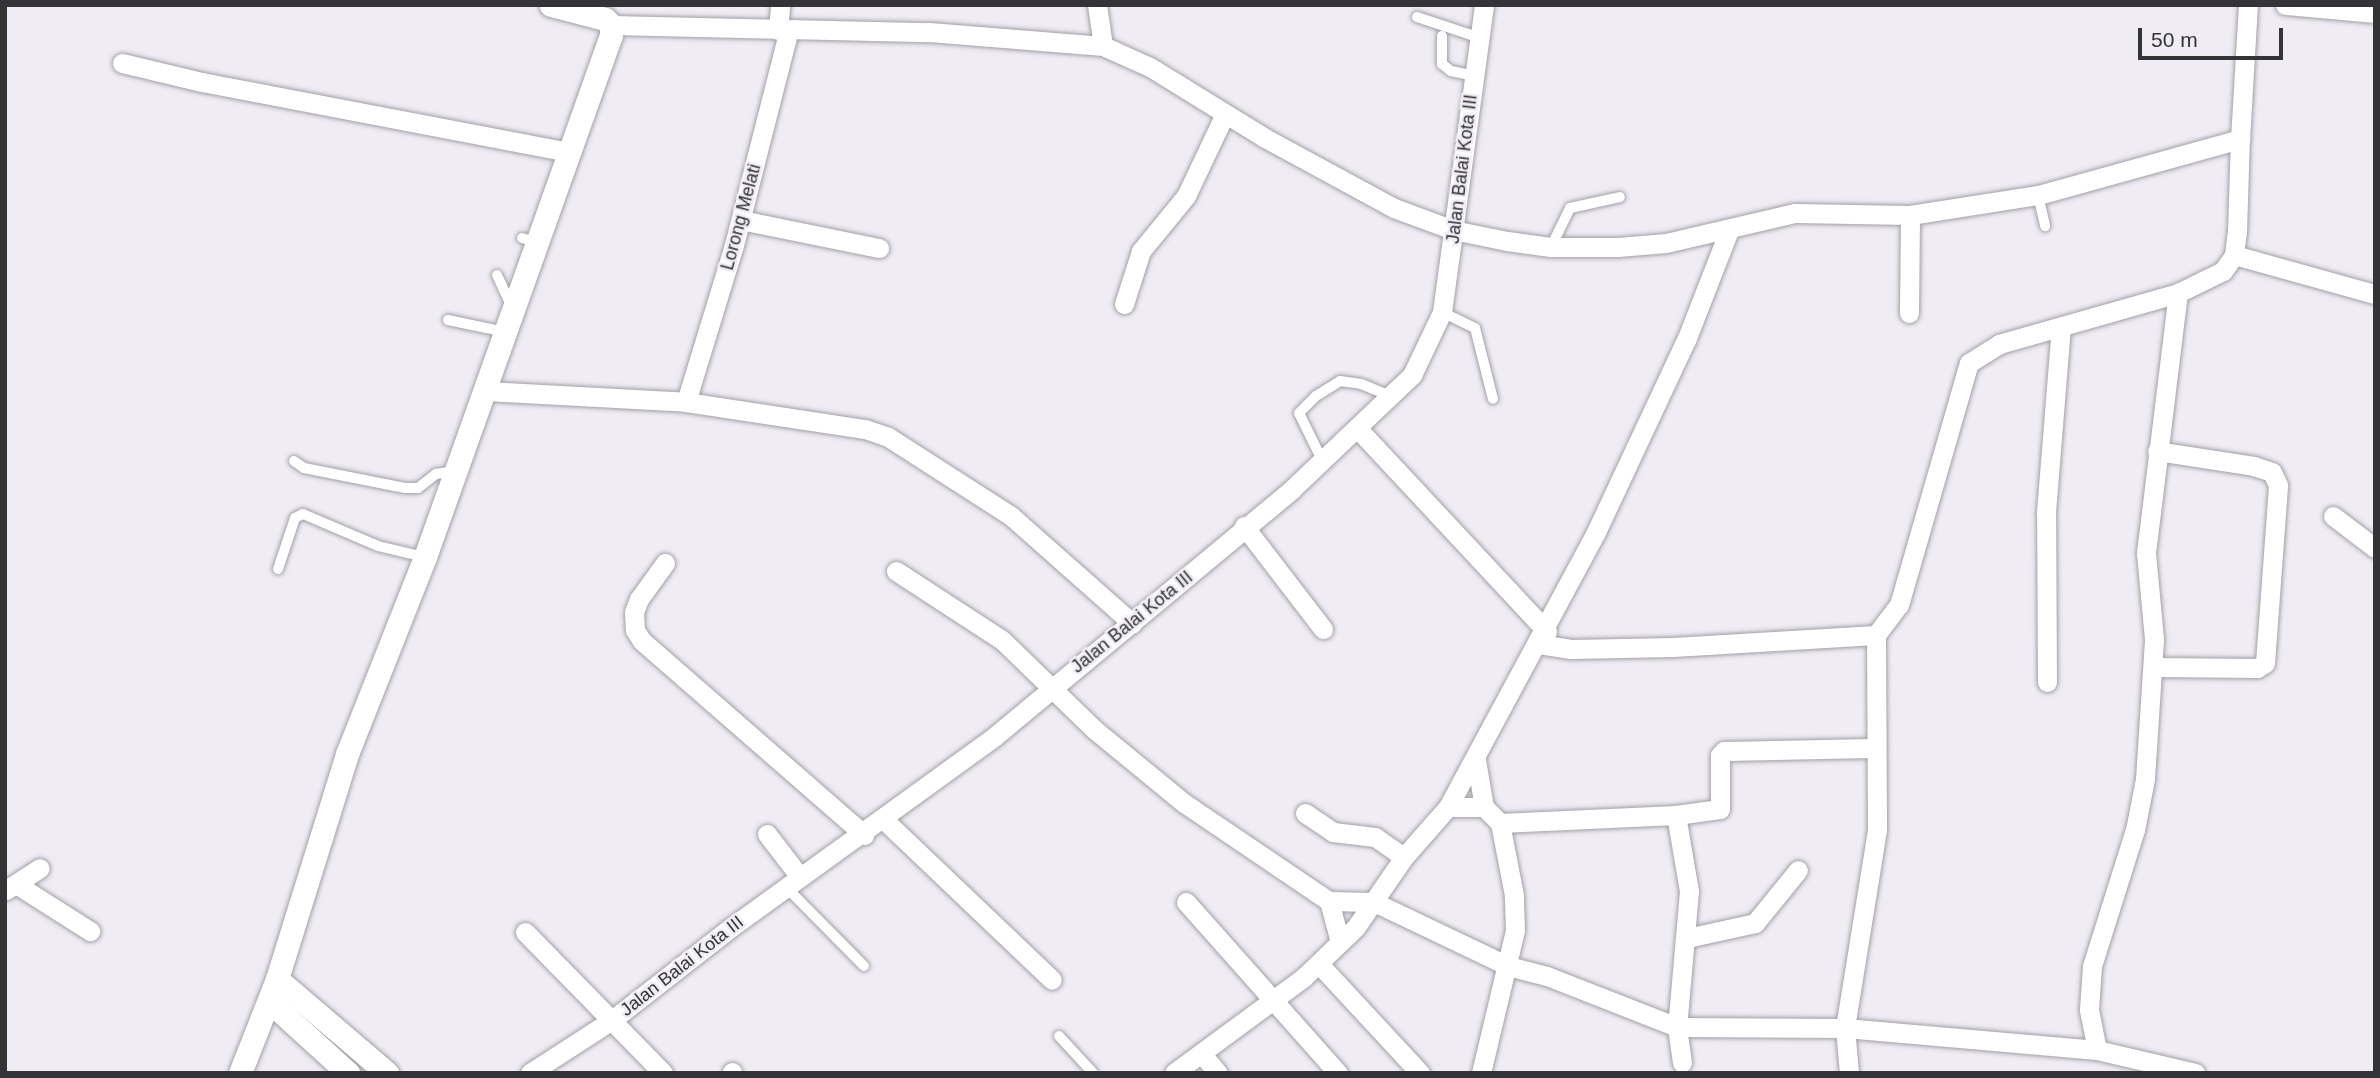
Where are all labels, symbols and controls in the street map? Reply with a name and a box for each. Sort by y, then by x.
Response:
scale bar [2142,14,2287,58]
text: 50 m [2151,28,2198,51]
street label: Jalan Balai Kota III [1442,93,1482,245]
street label: Lorong Melati [716,162,766,272]
street label: Jalan Balai Kota III [1067,566,1197,678]
street label: Jalan Balai Kota III [616,911,748,1021]

